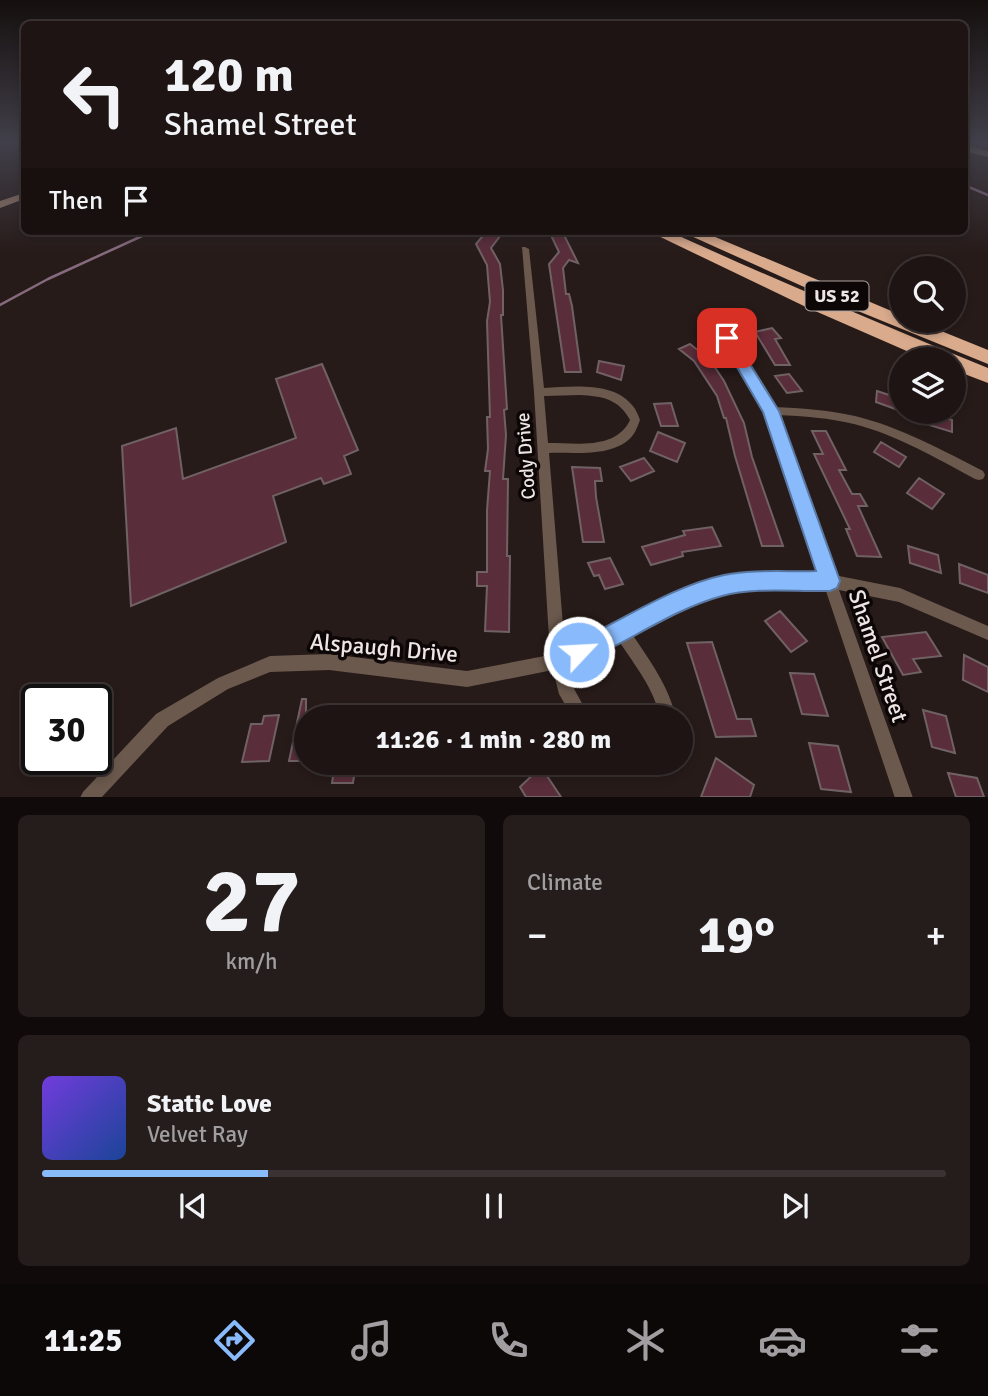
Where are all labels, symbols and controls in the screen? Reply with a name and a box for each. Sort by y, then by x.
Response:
text: 120 m [164,45,294,105]
icon: left [49,49,140,140]
text: Shamel Street [164,105,357,144]
icon: arrive [117,182,155,220]
text: Then [49,185,103,217]
map controls [889,256,966,424]
button: search [889,256,966,333]
road number: US 52 [806,282,868,310]
pin [697,308,757,368]
icon: arrive [708,319,746,357]
button: layers [889,347,966,424]
street label: Cody Drive [511,412,541,500]
street label: Shamel Street [842,586,914,726]
position arrow [542,615,616,689]
street label: Alspaugh Drive [309,627,459,669]
speed limit sign: 30 [21,684,112,775]
text: 11:26 · 1 min · 280 m [376,724,611,756]
text: 27 [202,845,301,958]
text: Climate [527,868,603,897]
text: 19° [698,903,775,967]
text: − [527,912,548,959]
text: + [925,912,946,959]
text: km/h [225,947,278,976]
text: Static Love [147,1088,272,1120]
text: Velvet Ray [147,1120,248,1149]
icon: previous [174,1187,212,1225]
icon: pause [475,1187,513,1225]
icon: next [776,1187,814,1225]
icon: directions [210,1316,259,1365]
icon: music [347,1316,396,1365]
icon: phone [484,1316,533,1365]
icon: climate [621,1316,670,1365]
icon: car [758,1316,807,1365]
icon: filters [895,1316,944,1365]
text: 11:25 [44,1321,123,1360]

